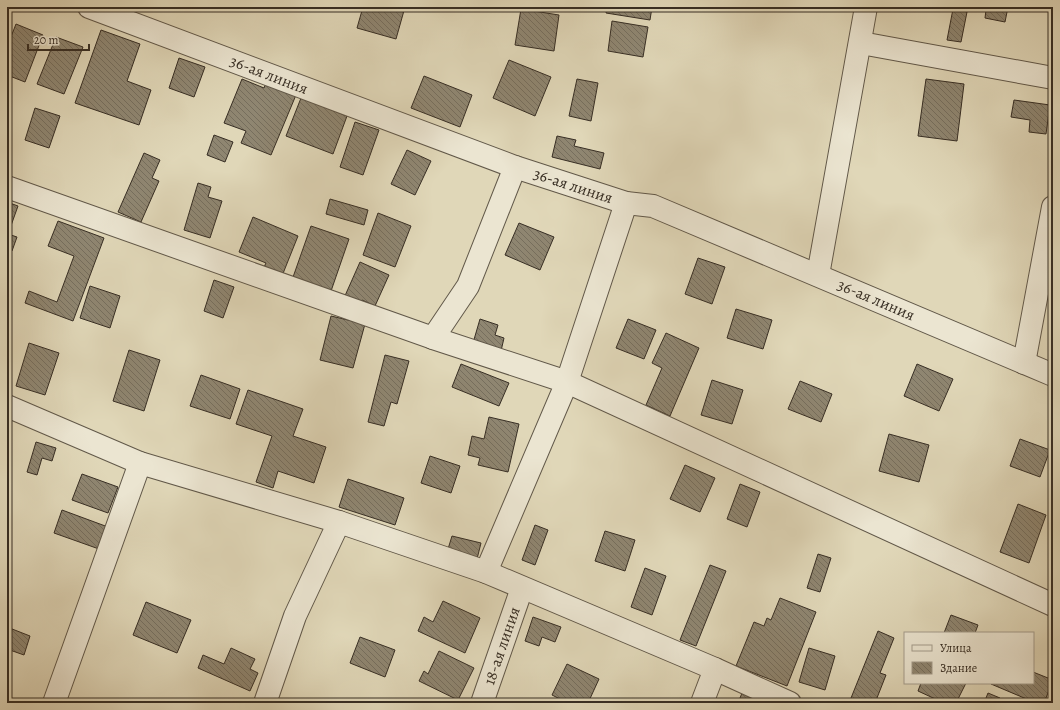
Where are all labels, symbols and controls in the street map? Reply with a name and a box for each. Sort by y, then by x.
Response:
scale bar [28,26,89,52]
text: 20 m [34,32,58,48]
street label: 36-ая линия [227,50,312,100]
street label: 36-ая линия [531,163,616,209]
street label: 36-ая линия [834,274,918,326]
street label: 18-ая линия [478,604,526,688]
legend [904,632,1034,684]
text: Улица [940,640,972,656]
text: Здание [940,660,977,676]

